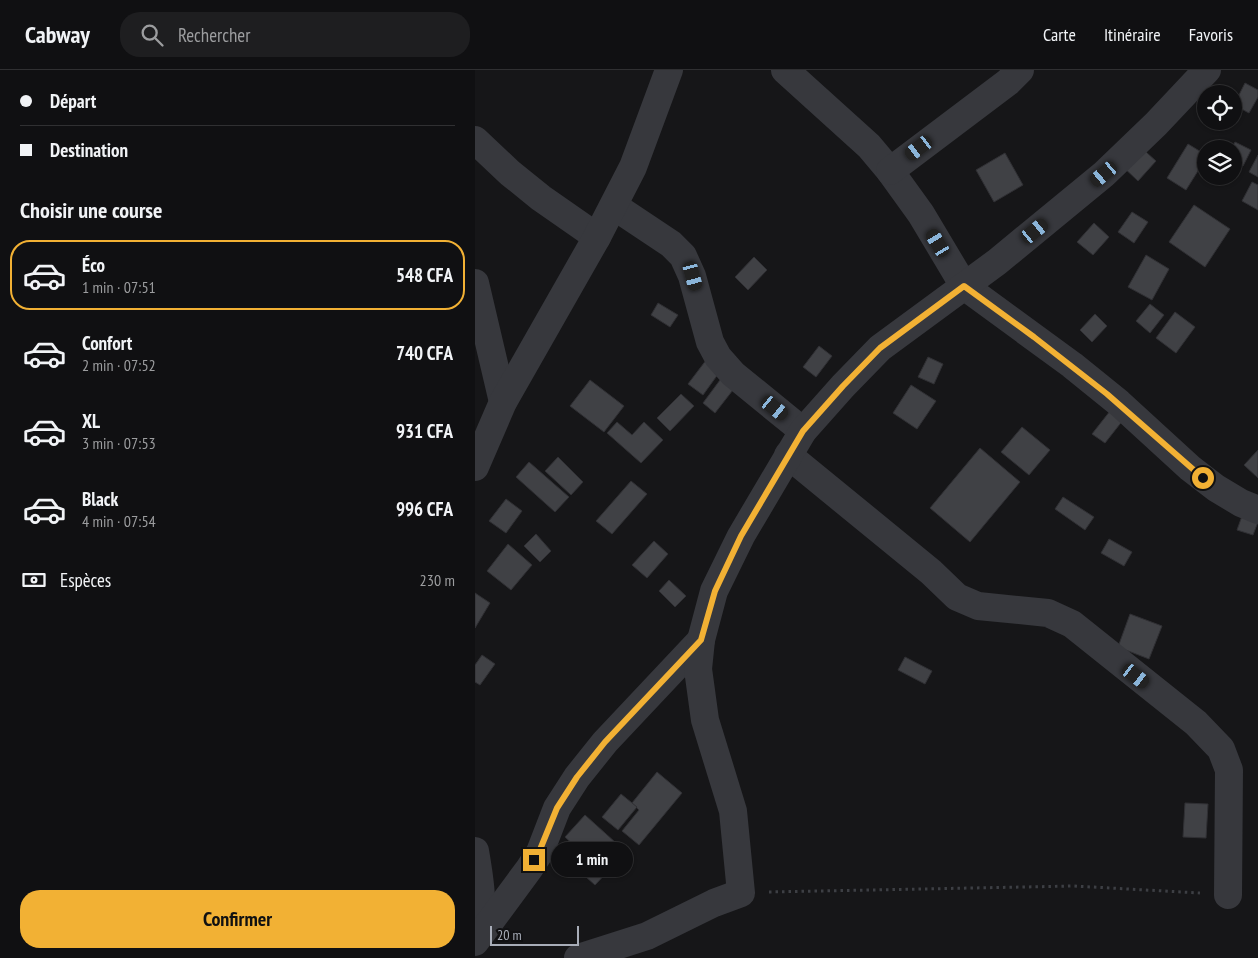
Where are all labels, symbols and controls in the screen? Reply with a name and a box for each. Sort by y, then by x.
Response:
search box [120,12,470,57]
text: Cabway [25,19,90,50]
icon: search [138,21,166,49]
text: Rechercher [178,23,250,47]
text: Carte [1043,23,1076,46]
text: Itinéraire [1104,23,1161,46]
text: Favoris [1189,23,1233,46]
map controls [1197,85,1242,185]
button: locate [1197,85,1242,130]
text: Départ [50,89,96,113]
car [902,133,935,163]
text: Destination [50,138,128,162]
button: layers [1197,140,1242,185]
car [1087,159,1120,189]
text: Choisir une course [20,196,162,224]
car [1018,216,1051,246]
car [923,226,952,260]
icon: car [22,253,67,298]
text: Éco [82,253,105,277]
car [681,260,704,292]
text: 548 CFA [396,263,453,287]
text: 1 min · 07:51 [82,277,156,297]
icon: car [22,331,67,376]
text: Confort [82,331,132,355]
text: 740 CFA [396,341,453,365]
text: 2 min · 07:52 [82,355,156,375]
car [758,393,791,423]
icon: car [22,409,67,454]
text: XL [82,409,100,433]
text: 931 CFA [396,419,453,443]
text: 3 min · 07:53 [82,433,156,453]
route start [1192,467,1214,489]
icon: car [22,487,67,532]
text: Black [82,487,118,511]
text: 996 CFA [396,497,453,521]
text: 4 min · 07:54 [82,511,156,531]
icon: cash [20,566,48,594]
text: Espèces [60,568,111,592]
text: 230 m [420,570,455,590]
car [1119,661,1152,691]
callout: 1 min [551,842,634,878]
route end [523,849,545,871]
text: 1 min [576,849,608,869]
button: Confirmer [20,890,455,948]
scale bar [490,923,579,946]
text: 20 m [497,926,522,944]

